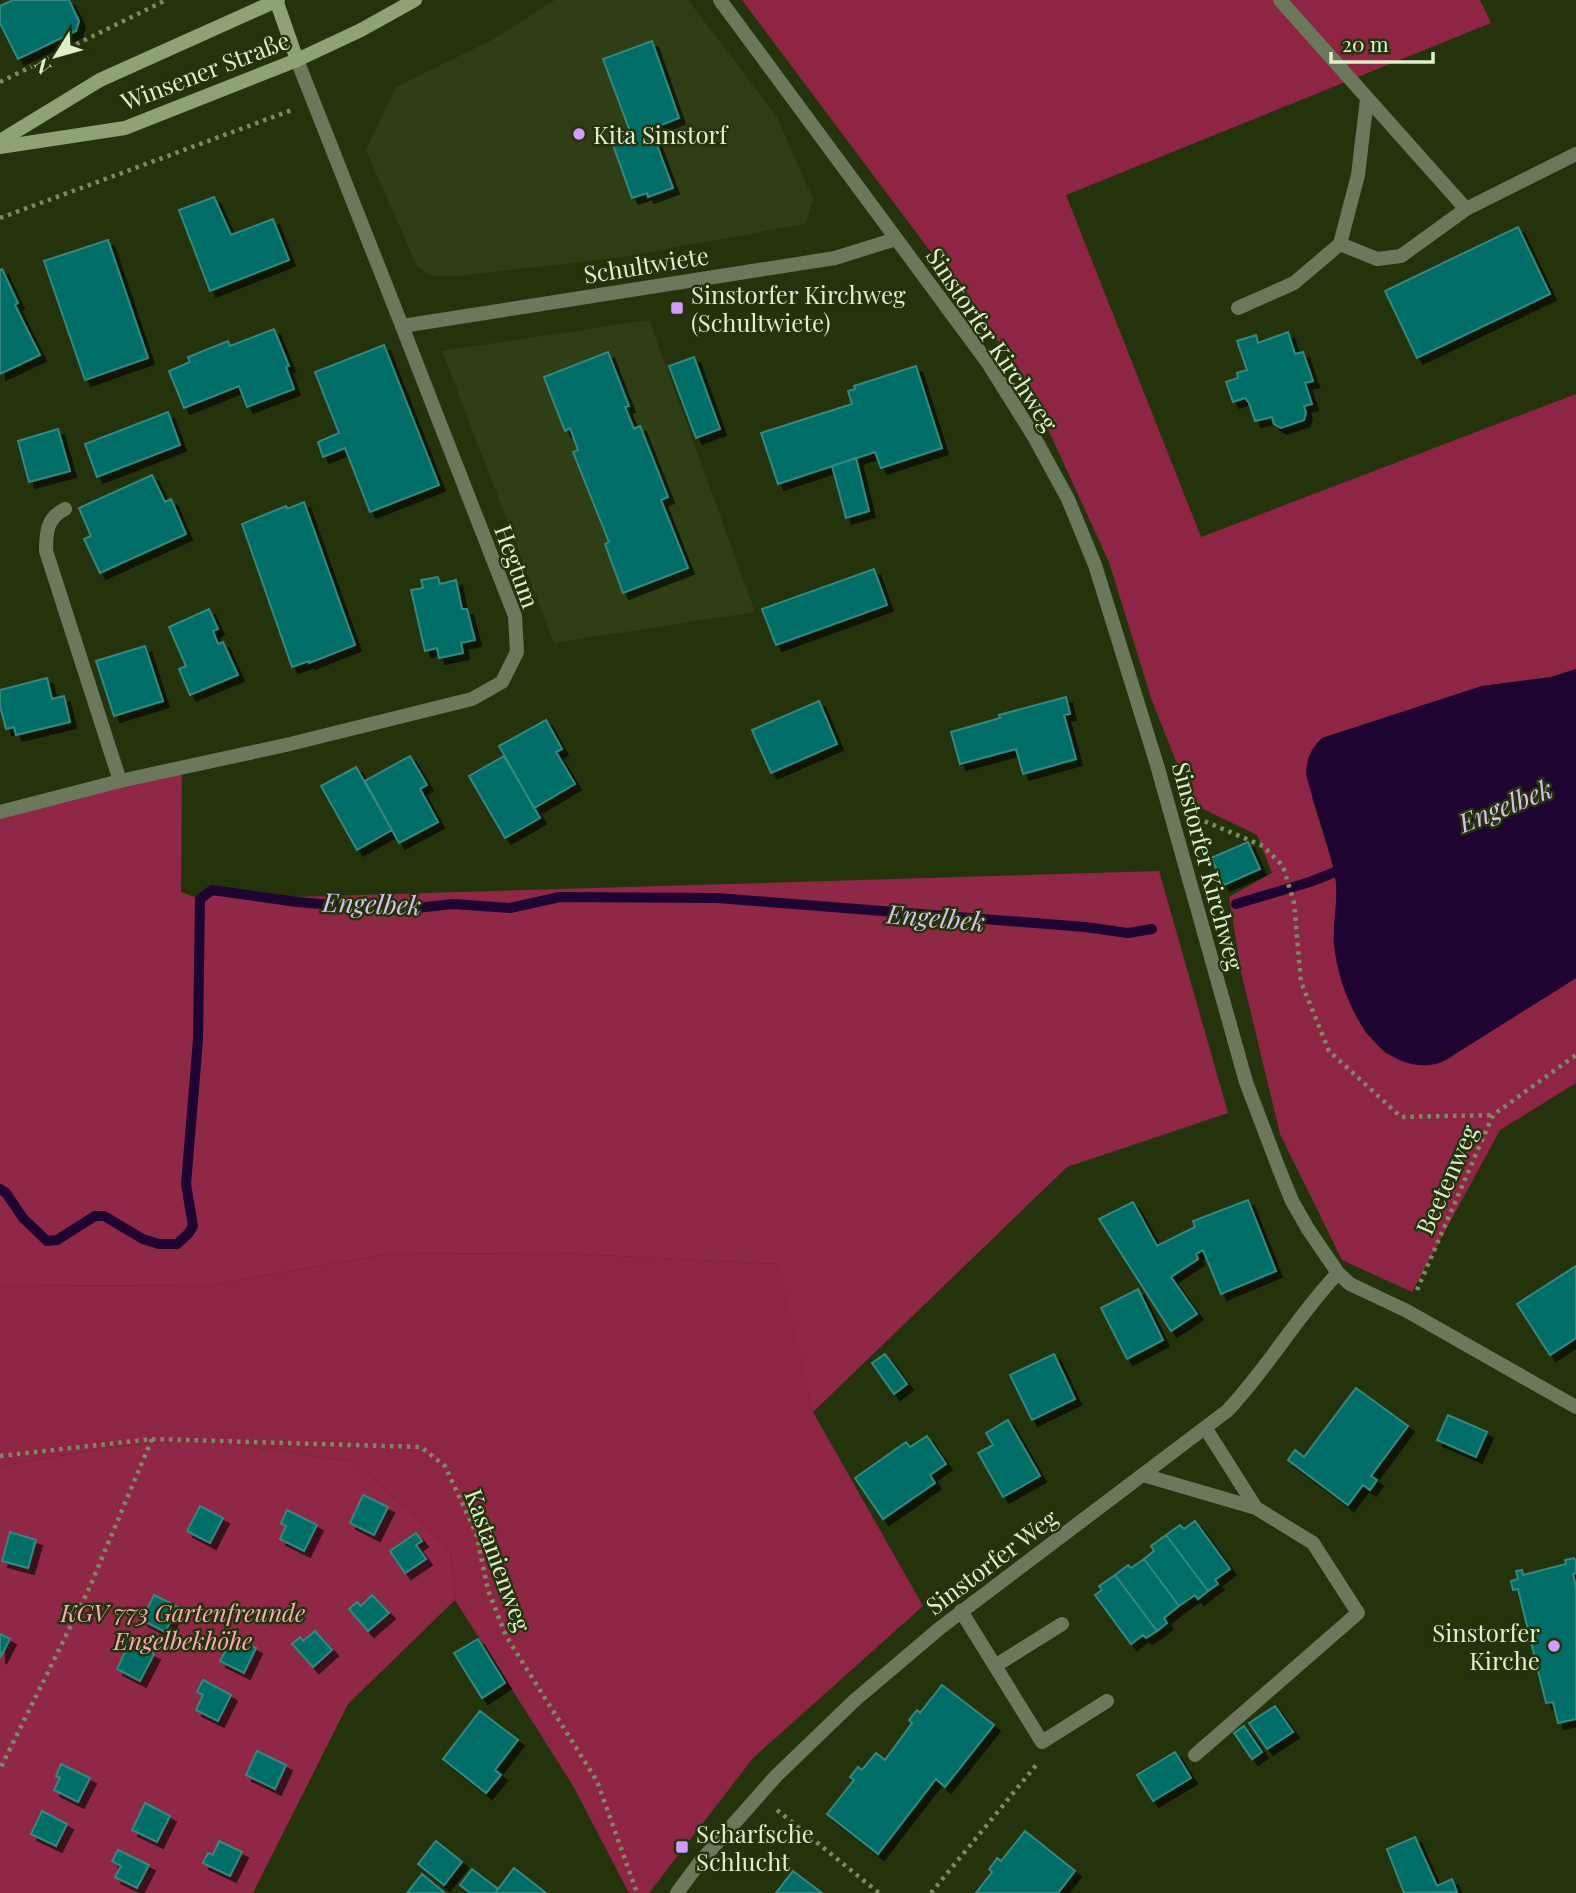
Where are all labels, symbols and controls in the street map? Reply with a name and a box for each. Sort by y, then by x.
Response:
north arrow [21,21,91,91]
scale bar [1331,21,1432,65]
street label: Winsener Straße [115,23,294,117]
text: 20 m [1342,29,1389,57]
text: N [27,53,56,80]
place label: Kita Sinstorf [593,118,729,150]
marker: Kita Sinstorf [571,126,587,142]
street label: Schultwiete [581,238,711,290]
street label: Sinstorfer Kirchweg [920,241,1066,437]
place label: Sinstorfer Kirchweg (Schultwiete) [691,278,906,338]
marker: Sinstorfer Kirchweg (Schultwiete) [669,300,685,316]
street label: Hegtum [488,520,548,612]
street label: Sinstorfer Kirchweg [1166,758,1252,974]
water label: Engelbek [1452,770,1557,840]
water label: Engelbek [321,884,422,922]
water label: Engelbek [884,895,987,939]
street label: Beetenweg [1408,1119,1485,1239]
street label: Kastanienweg [458,1484,540,1636]
street label: Sinstorfer Weg [919,1501,1064,1621]
park label: KGV 773 Gartenfreunde Engelbekhöhe [60,1596,305,1656]
place label: Sinstorfer Kirche [1432,1616,1540,1676]
marker: Sinstorfer Kirche [1546,1638,1562,1654]
place label: Scharfsche Schlucht [696,1817,814,1877]
marker: Scharfsche Schlucht [674,1839,690,1855]

